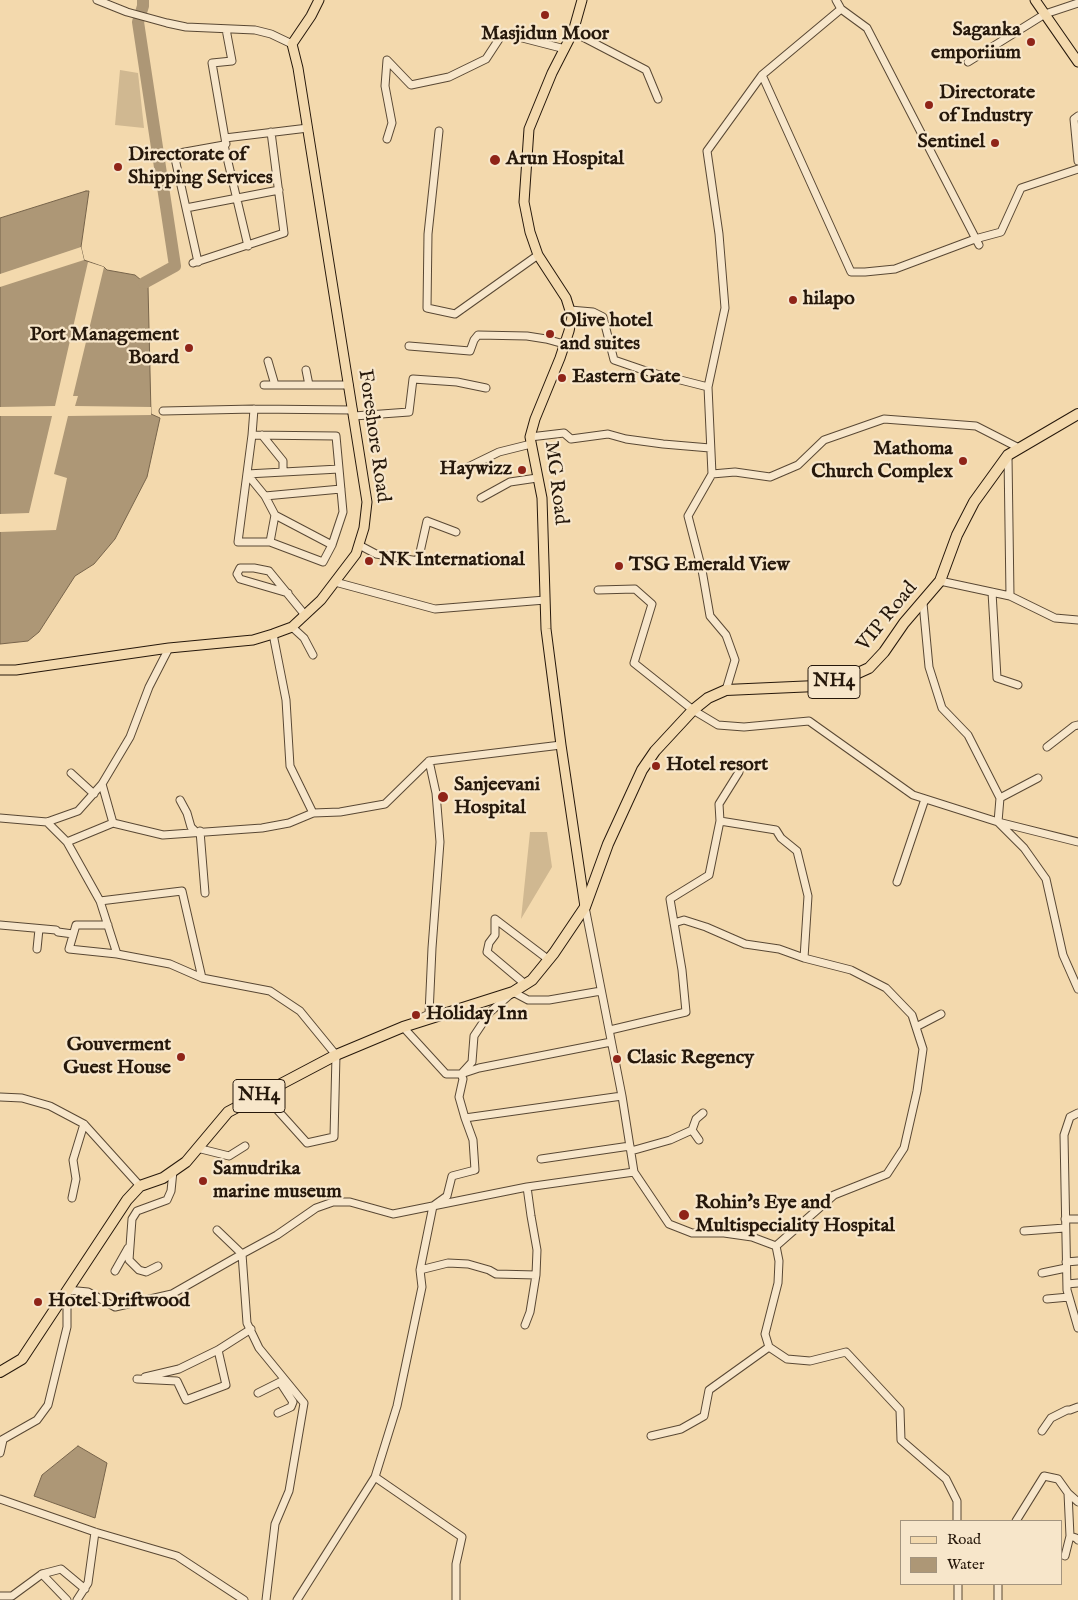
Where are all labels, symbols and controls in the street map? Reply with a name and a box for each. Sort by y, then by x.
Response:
marker: Masjidun Moor [539,9,551,21]
place label: Saganka emporiium [931,19,1021,66]
place label: Masjidun Moor [481,23,609,47]
marker: Saganka emporiium [1025,36,1037,48]
place label: Directorate of Industry [939,82,1035,129]
marker: Directorate of Industry [923,99,935,111]
place label: Sentinel [917,131,985,155]
marker: Sentinel [989,137,1001,149]
place label: Directorate of Shipping Services [128,144,273,191]
place label: Arun Hospital [506,148,624,172]
marker: Arun Hospital [488,153,502,167]
marker: Directorate of Shipping Services [112,161,124,173]
place label: hilapo [803,288,855,312]
marker: hilapo [787,294,799,306]
place label: Olive hotel and suites [560,310,652,357]
place label: Port Management Board [30,324,179,371]
marker: Olive hotel and suites [544,328,556,340]
marker: Port Management Board [183,342,195,354]
place label: Eastern Gate [572,366,681,390]
street label: Foreshore Road [352,368,394,504]
marker: Eastern Gate [556,372,568,384]
place label: Mathoma Church Complex [811,438,953,485]
street label: MG Road [538,440,572,526]
marker: Mathoma Church Complex [957,455,969,467]
place label: Haywizz [440,458,512,482]
marker: Haywizz [516,464,528,476]
place label: NK International [379,549,525,573]
place label: TSG Emerald View [629,554,790,578]
marker: NK International [363,555,375,567]
marker: TSG Emerald View [613,560,625,572]
street label: VIP Road [853,577,923,657]
road number: NH4 [808,666,860,699]
place label: Hotel resort [666,754,768,778]
marker: Hotel resort [650,760,662,772]
place label: Sanjeevani Hospital [454,774,540,821]
marker: Sanjeevani Hospital [436,790,450,804]
place label: Holiday Inn [426,1003,528,1027]
marker: Holiday Inn [410,1009,422,1021]
place label: Gouverment Guest House [63,1034,171,1081]
place label: Clasic Regency [627,1047,754,1071]
marker: Gouverment Guest House [175,1051,187,1063]
marker: Clasic Regency [611,1053,623,1065]
road number: NH4 [233,1080,285,1112]
place label: Samudrika marine museum [213,1158,342,1205]
marker: Samudrika marine museum [197,1175,209,1187]
place label: Rohin's Eye and Multispeciality Hospital [695,1192,895,1239]
marker: Rohin's Eye and Multispeciality Hospital [677,1208,691,1222]
place label: Hotel Driftwood [48,1290,190,1314]
marker: Hotel Driftwood [32,1296,44,1308]
legend [900,1520,1063,1585]
text: Road [947,1530,981,1549]
text: Water [947,1555,984,1574]

